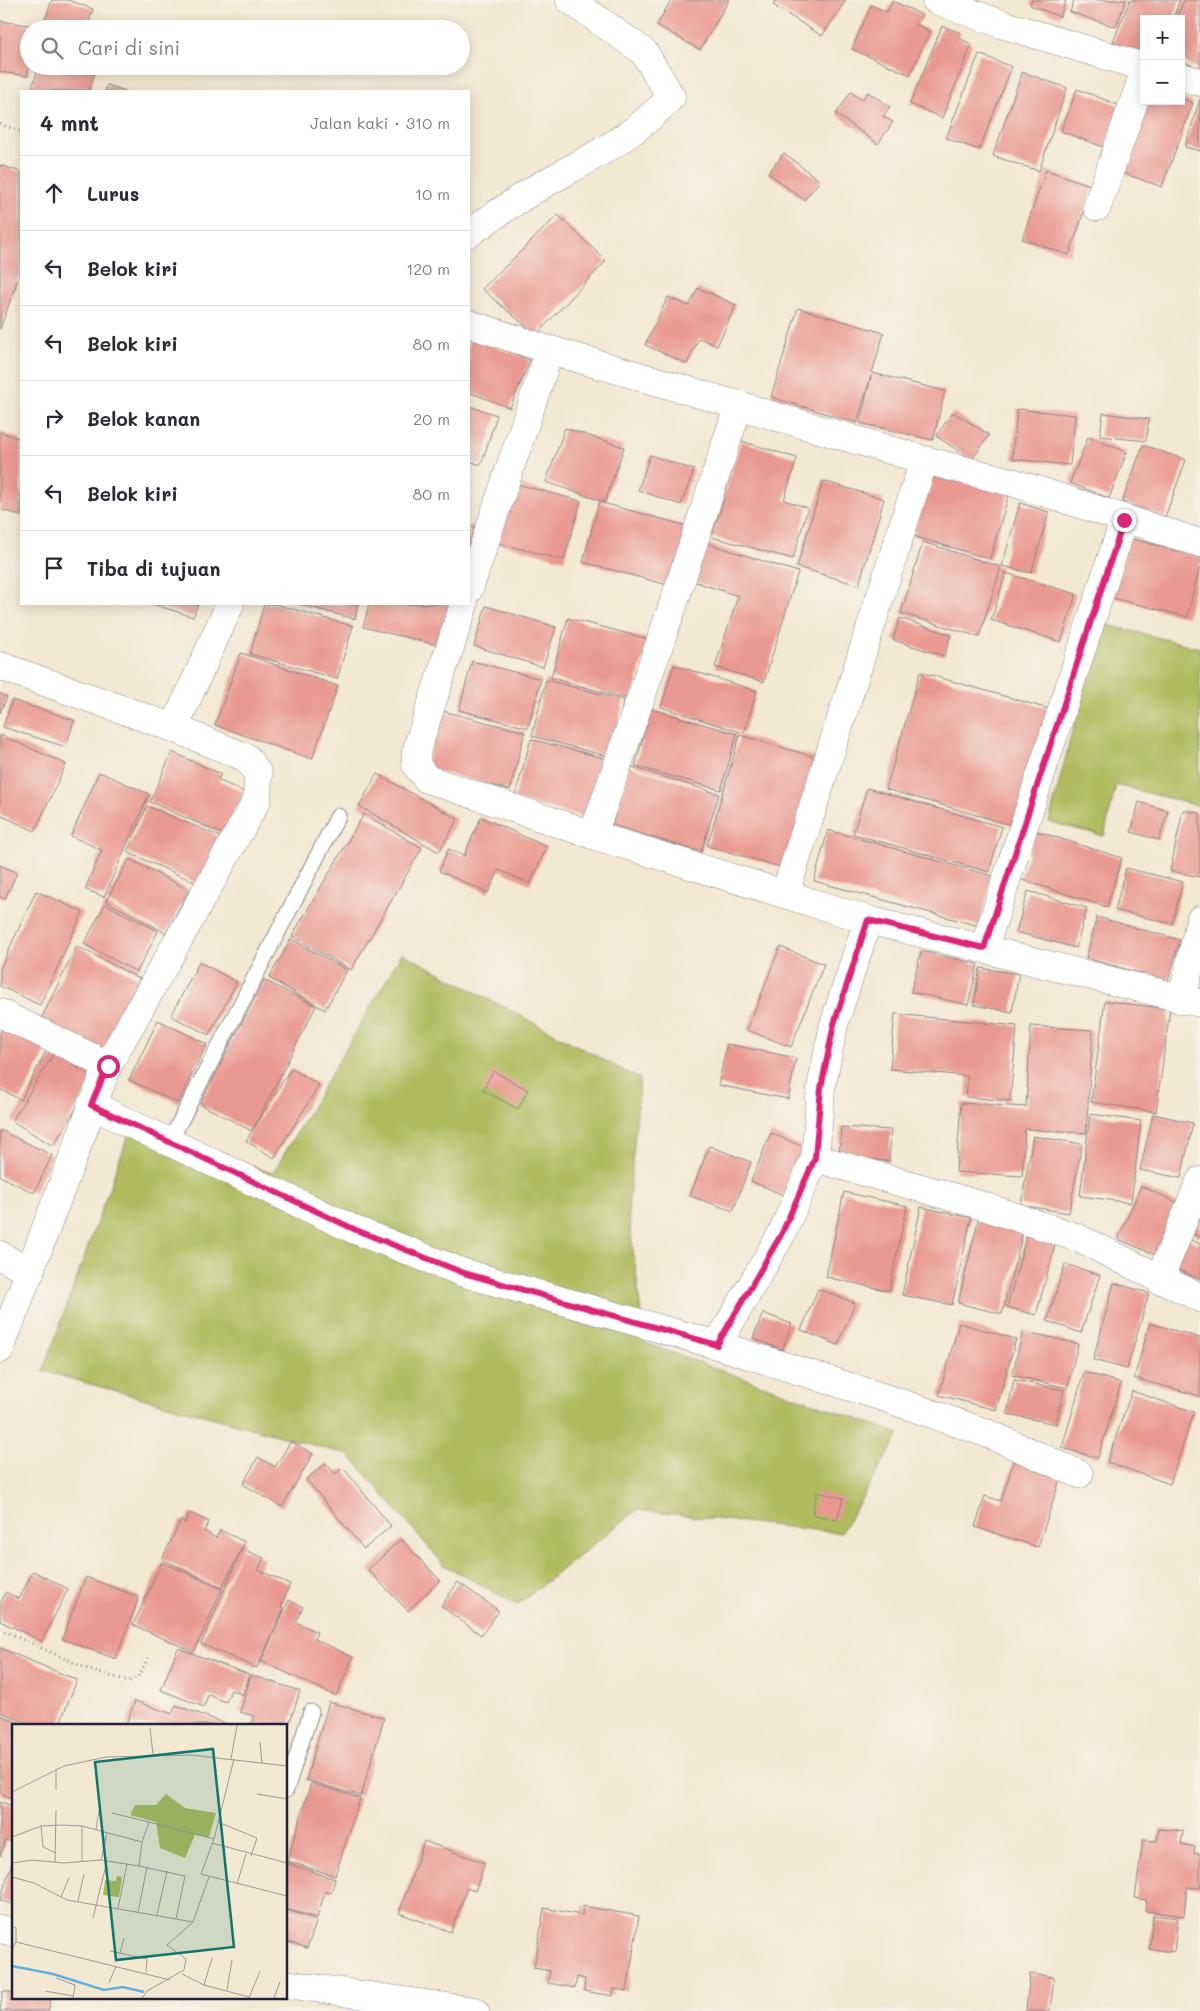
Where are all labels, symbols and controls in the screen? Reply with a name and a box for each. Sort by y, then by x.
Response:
map controls [1140,15,1185,105]
button: + [1140,15,1185,60]
search box [20,20,470,75]
icon: search [38,34,66,62]
text: Cari di sini [78,35,180,60]
button: − [1140,60,1185,105]
text: 4 mnt [40,109,99,136]
text: Jalan kaki · 310 m [310,112,450,133]
icon: ahead [40,179,68,207]
text: Lurus [87,181,139,206]
text: 10 m [415,183,450,204]
icon: left [40,254,68,282]
text: Belok kiri [87,256,178,281]
text: 120 m [406,258,450,279]
icon: left [40,329,68,357]
text: Belok kiri [87,331,178,356]
text: 80 m [413,333,450,354]
icon: right [40,404,68,432]
text: Belok kanan [87,406,200,431]
text: 20 m [413,408,450,429]
icon: left [40,479,68,507]
text: Belok kiri [87,481,178,506]
text: 80 m [413,483,450,504]
route end [1113,509,1136,532]
icon: arrive [40,554,68,582]
text: Tiba di tujuan [87,556,220,581]
route start [97,1055,120,1078]
inset map [12,1724,288,1998]

